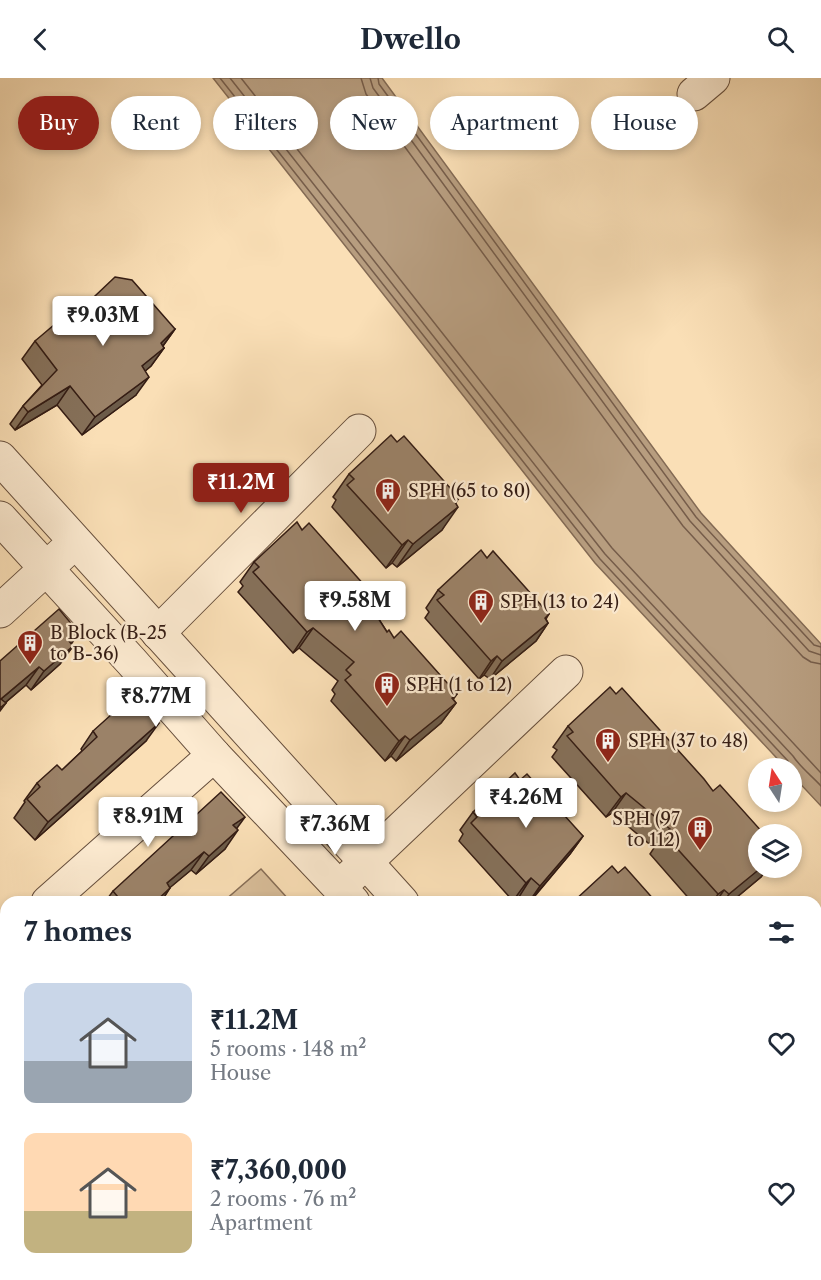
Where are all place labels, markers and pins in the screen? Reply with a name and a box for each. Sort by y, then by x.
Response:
pin: ₹9.03M [54,296,152,347]
pin: ₹11.2M [192,463,290,514]
building icon: SPH (65 to 80) [373,476,403,514]
place label: SPH (65 to 80) [408,480,530,502]
pin: ₹9.58M [306,581,404,632]
building icon: SPH (13 to 24) [466,587,496,625]
place label: SPH (13 to 24) [500,591,619,613]
place label: B Block (B-25 to B-36) [50,622,167,665]
building icon: B Block (B-25 to B-36) [15,628,45,666]
building icon: SPH (1 to 12) [372,670,402,708]
place label: SPH (1 to 12) [406,674,512,696]
pin: ₹8.77M [107,677,205,728]
building icon: SPH (37 to 48) [593,726,623,764]
place label: SPH (37 to 48) [628,730,748,752]
pin: ₹4.26M [477,778,575,829]
pin: ₹8.91M [99,797,197,848]
pin: ₹7.36M [286,805,384,856]
place label: SPH (97 to 112) [612,808,680,851]
building icon: SPH (97 to 112) [685,814,715,852]

